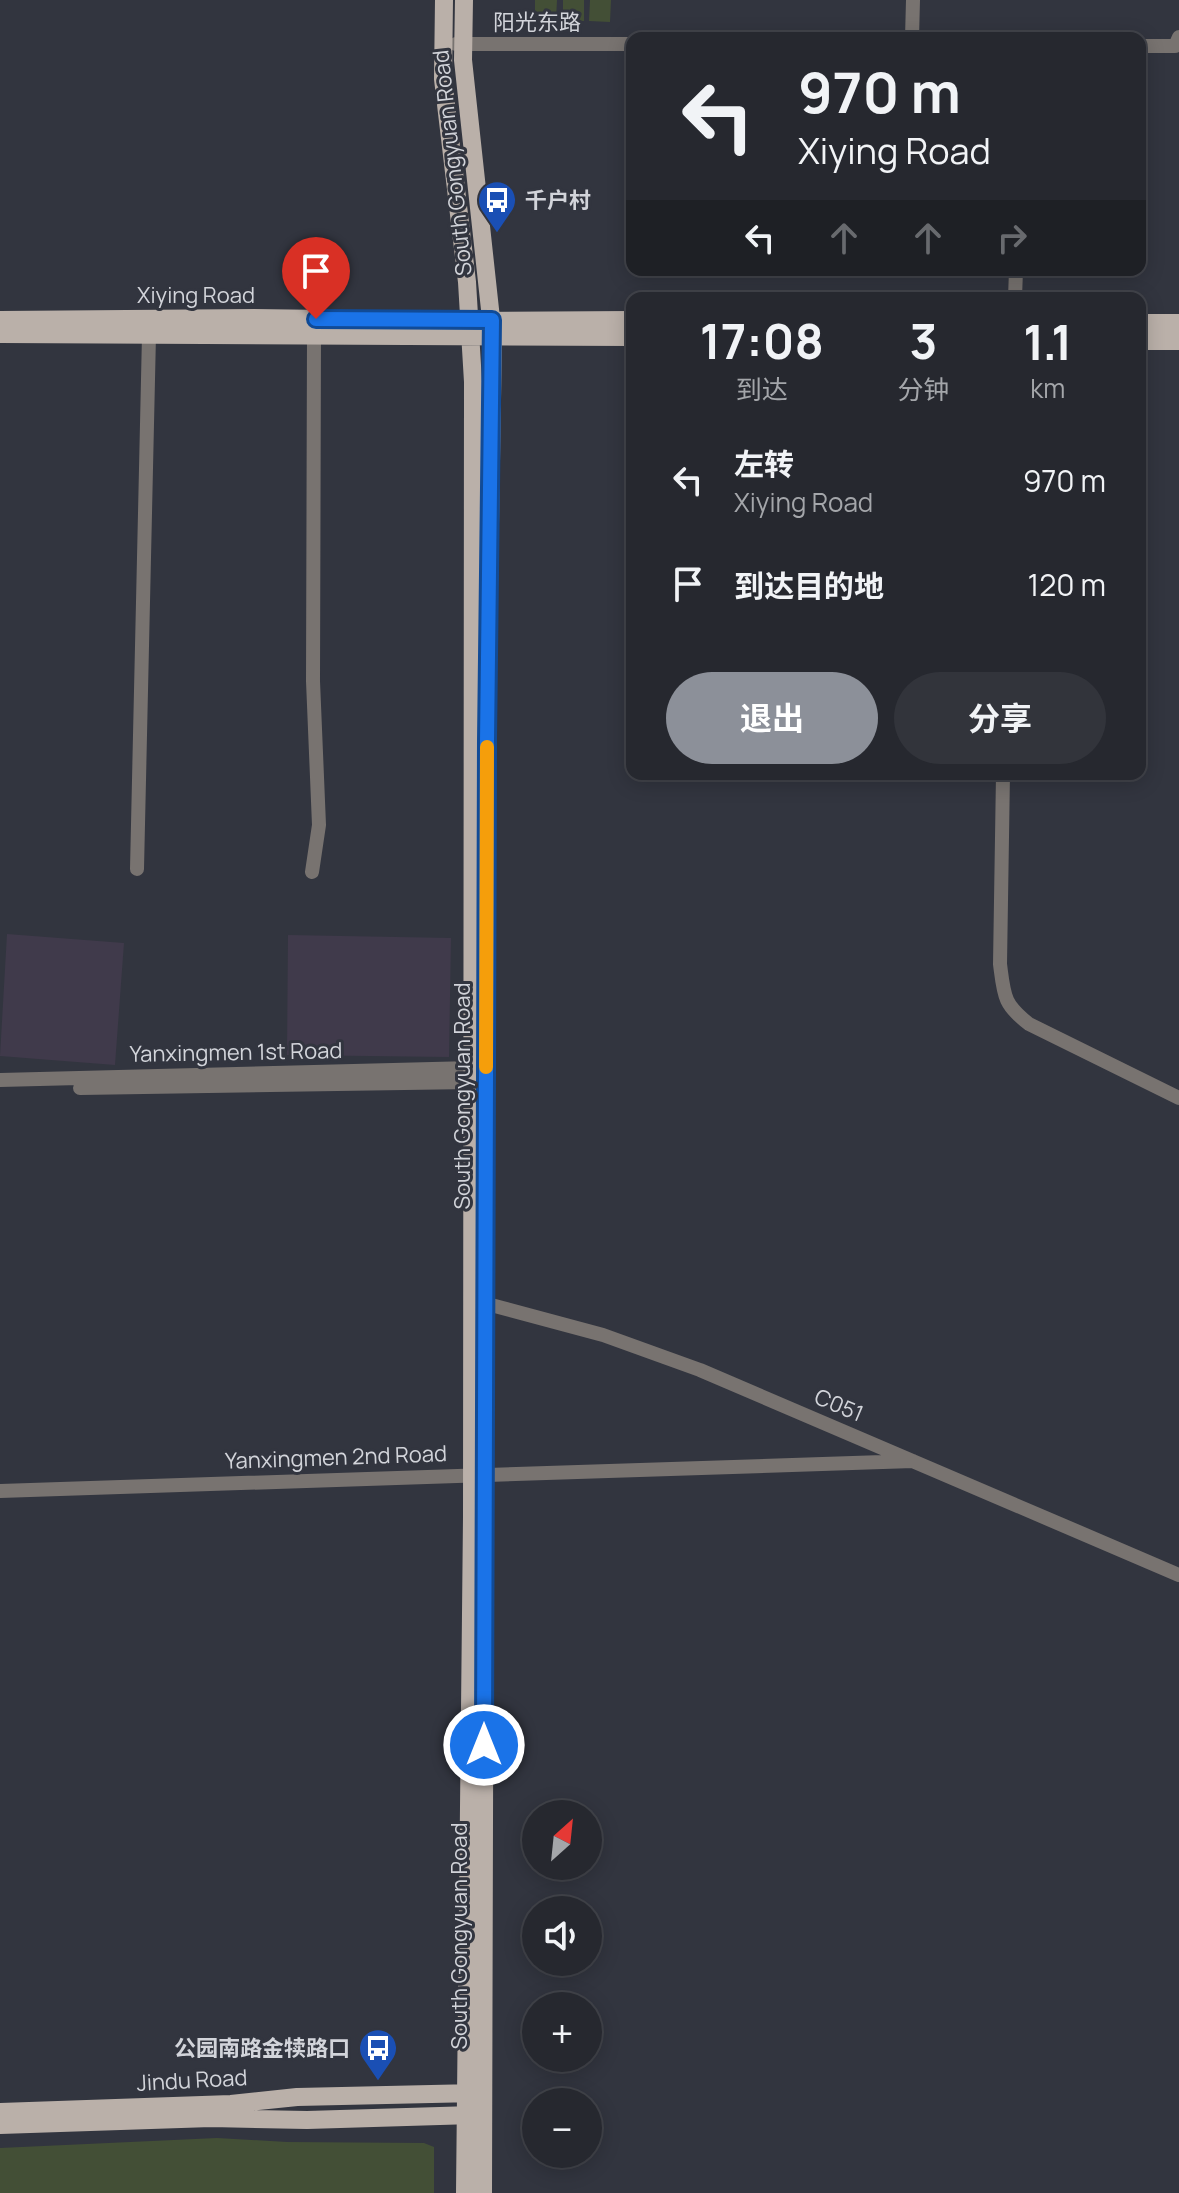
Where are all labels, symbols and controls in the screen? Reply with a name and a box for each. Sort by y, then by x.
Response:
street label: 阳光东路 [493,7,581,37]
street label: South Gongyuan Road [425,49,479,277]
text: 970 m [798,53,961,130]
icon: left [666,64,770,168]
text: Xiying Road [798,126,991,175]
bus stop icon: 千户村 [476,179,518,234]
place label: 千户村 [525,185,591,215]
icon: left [738,216,782,260]
icon: ahead [822,216,866,260]
icon: ahead [906,216,950,260]
icon: right [990,216,1034,260]
pin [282,237,350,319]
icon: arrive [294,249,338,293]
street label: Xiying Road [137,280,255,310]
text: 17:08 [700,308,824,373]
text: 3 [910,308,938,373]
text: 1.1 [1023,309,1072,374]
text: km [1030,370,1065,406]
text: 到达 [736,371,788,407]
text: 分钟 [898,371,950,407]
text: 左转 [734,443,794,484]
icon: left [666,458,710,502]
text: 970 m [1023,460,1106,501]
text: Xiying Road [734,484,873,520]
icon: arrive [666,562,710,606]
text: 120 m [1027,564,1106,605]
text: 到达目的地 [734,565,884,606]
button: 退出 [666,672,878,764]
button: 分享 [894,672,1106,764]
street label: South Gongyuan Road [447,982,477,1210]
street label: Yanxingmen 1st Road [129,1035,343,1069]
street label: C051 [810,1381,868,1429]
street label: Yanxingmen 2nd Road [224,1438,448,1476]
position arrow [442,1703,526,1787]
north arrow [522,1800,602,1880]
map controls [522,1800,602,2168]
street label: South Gongyuan Road [444,1822,474,2050]
button: sound [522,1896,602,1976]
button: + [522,1992,602,2072]
bus stop icon: 公园南路金犊路口 [357,2027,399,2082]
place label: 公园南路金犊路口 [174,2033,350,2063]
street label: Jindu Road [136,2062,248,2098]
button: − [522,2088,602,2168]

